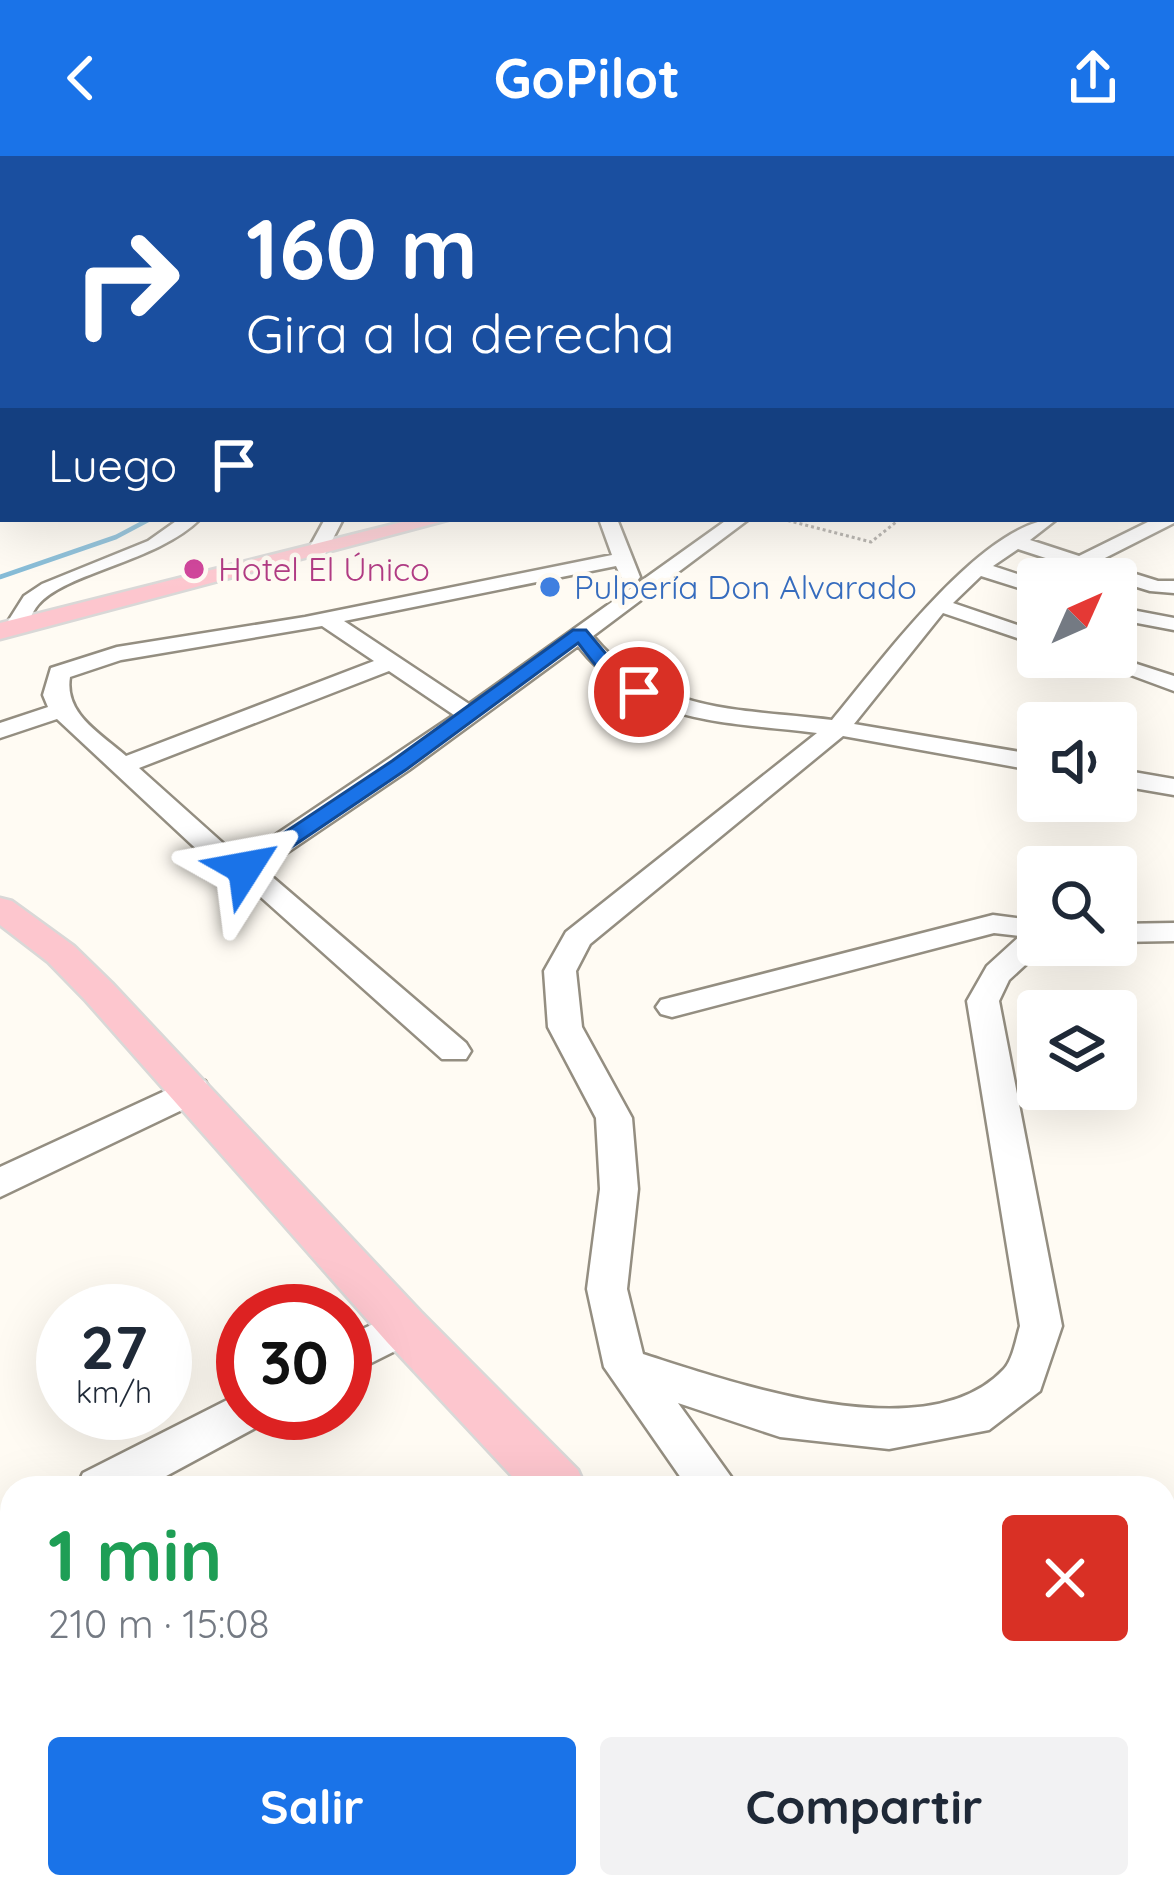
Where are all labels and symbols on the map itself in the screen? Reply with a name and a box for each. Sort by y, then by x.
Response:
place label: Hotel El Único [218,548,430,589]
marker: Hotel El Único [181,556,207,582]
north arrow [1017,558,1137,678]
place label: Pulpería Don Alvarado [574,566,917,607]
marker: Pulpería Don Alvarado [537,574,563,600]
pin [588,641,690,743]
position arrow [182,805,308,931]
speed limit sign: 30 [216,1284,372,1440]

